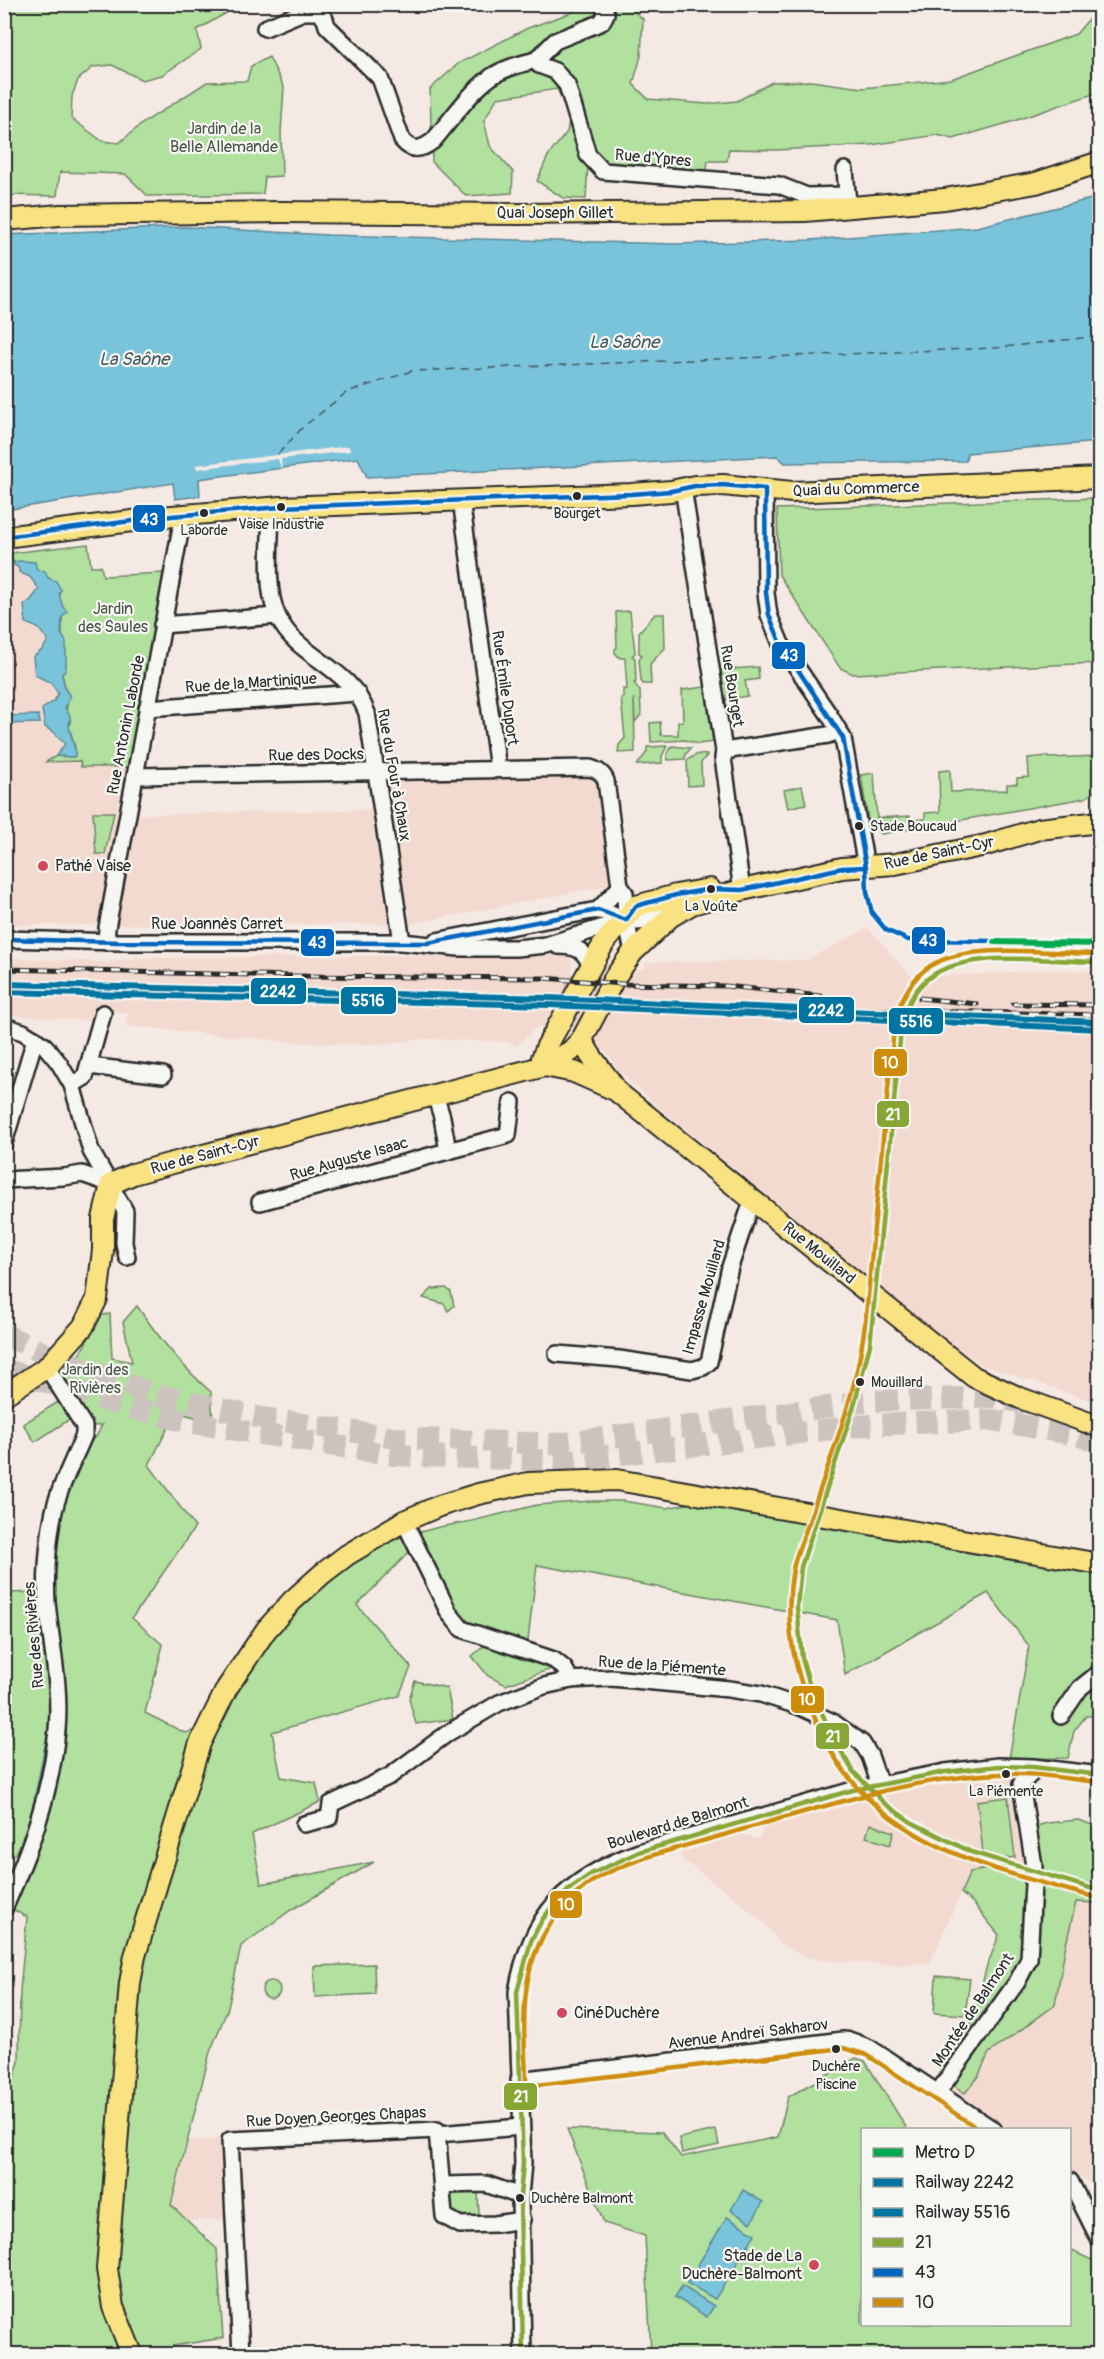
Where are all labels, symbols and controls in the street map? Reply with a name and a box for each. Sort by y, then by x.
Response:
park label: Jardin de la Belle Allemande [170,119,278,157]
street label: Rue d'Ypres [614,145,692,171]
street label: Quai Joseph Gillet [497,203,614,223]
water label: La Saône [589,331,661,354]
water label: La Saône [99,348,171,371]
street label: Quai du Commerce [792,477,920,501]
marker: Bourget [571,490,583,502]
marker: Vaise Industrie [275,501,287,513]
line badge: 43 [132,504,166,533]
place label: Bourget [553,505,601,522]
marker: Laborde [198,507,210,519]
text: 43 [140,510,158,530]
place label: Vaise Industrie [238,516,324,533]
place label: Laborde [180,522,228,539]
park label: Jardin des Saules [78,599,148,637]
street label: Rue Émile Duport [487,629,523,747]
line badge: 43 [771,641,806,670]
street label: Rue Bourget [716,644,748,729]
text: 43 [780,646,798,666]
street label: Rue Antonin Laborde [103,654,149,796]
street label: Rue de la Martinique [185,668,318,698]
street label: Rue du Four à Chaux [373,707,415,843]
street label: Rue des Docks [268,744,364,766]
place label: Stade Boucaud [870,818,957,835]
marker: Stade Boucaud [853,820,865,832]
street label: Rue de Saint-Cyr [882,832,996,874]
place label: Pathé Vaise [55,856,131,876]
marker: Pathé Vaise [36,859,50,873]
marker: La Voûte [705,883,717,895]
place label: La Voûte [684,898,738,915]
street label: Rue Joannès Carret [151,914,284,934]
line badge: 43 [911,926,946,955]
line badge: 43 [300,928,335,957]
text: 43 [919,931,937,951]
text: 43 [308,933,326,953]
line badge: 2242 [250,977,307,1005]
text: 2242 [260,982,296,1002]
line badge: 5516 [340,986,397,1015]
text: 5516 [352,991,384,1011]
line badge: 2242 [798,996,855,1024]
text: 2242 [808,1001,844,1021]
line badge: 5516 [888,1007,944,1035]
text: 5516 [900,1012,932,1032]
line badge: 10 [873,1048,908,1077]
text: 10 [881,1053,899,1073]
line badge: 21 [876,1100,910,1128]
text: 21 [885,1105,901,1125]
street label: Rue de Saint-Cyr [148,1131,262,1179]
street label: Rue Auguste Isaac [288,1133,410,1185]
street label: Rue Mouillard [779,1218,859,1288]
street label: Impasse Mouillard [678,1237,730,1357]
park label: Jardin des Rivières [62,1360,128,1398]
place label: Mouillard [871,1374,923,1391]
marker: Mouillard [854,1376,866,1388]
street label: Rue des Rivières [19,1581,49,1689]
street label: Rue de la Piémente [597,1652,727,1680]
line badge: 10 [790,1685,825,1714]
text: 10 [798,1690,816,1710]
line badge: 21 [815,1722,850,1750]
text: 21 [825,1727,841,1747]
marker: La Piémente [1000,1768,1012,1780]
place label: La Piémente [969,1783,1043,1800]
street label: Boulevard de Balmont [605,1792,751,1854]
line badge: 10 [549,1890,583,1919]
text: 10 [557,1895,575,1915]
street label: Montée de Balmont [928,1949,1019,2071]
place label: CinéDuchère [574,2003,659,2023]
marker: CinéDuchère [555,2006,569,2020]
street label: Avenue Andreï Sakharov [667,2014,829,2054]
marker: Duchère Piscine [830,2043,842,2055]
place label: Duchère Piscine [812,2058,860,2093]
line badge: 21 [503,2082,538,2111]
text: 21 [513,2087,529,2107]
street label: Rue Doyen Georges Chapas [245,2102,427,2132]
legend [861,2128,1071,2326]
text: Metro D [915,2141,975,2164]
text: Railway 2242 [915,2171,1014,2194]
place label: Duchère Balmont [531,2190,634,2207]
marker: Duchère Balmont [514,2192,526,2204]
text: Railway 5516 [915,2201,1010,2224]
text: 21 [915,2231,932,2254]
place label: Stade de La Duchère-Balmont [682,2246,803,2284]
marker: Stade de La Duchère-Balmont [807,2258,821,2272]
text: 43 [915,2261,935,2284]
text: 10 [915,2291,934,2314]

